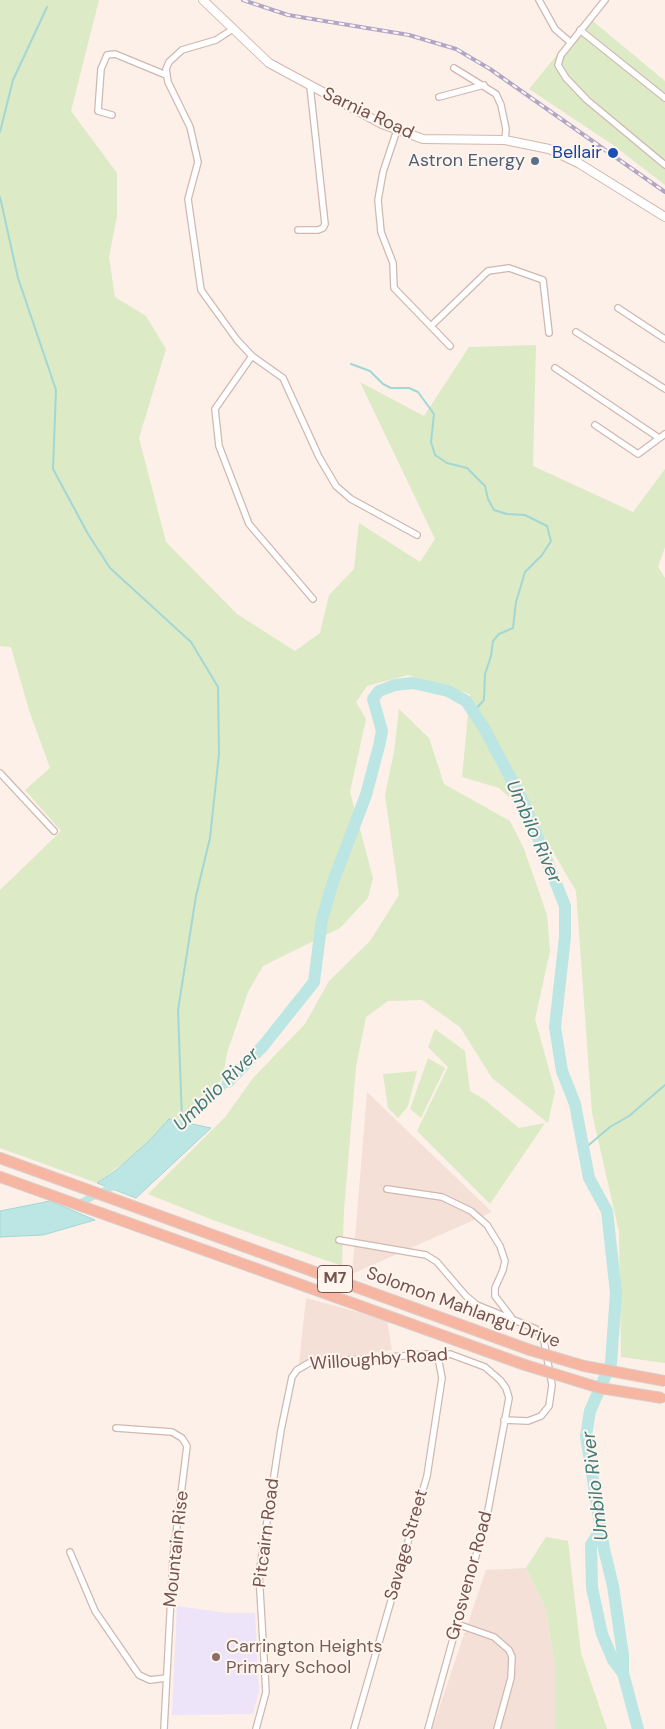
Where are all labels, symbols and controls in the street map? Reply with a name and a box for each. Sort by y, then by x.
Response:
street label: Sarnia Road [319,83,417,145]
place label: Bellair [552,142,602,164]
marker: Bellair [606,146,620,160]
place label: Astron Energy [408,150,525,172]
marker: Astron Energy [529,155,541,167]
water label: Umbilo River [500,777,566,887]
water label: Umbilo River [169,1044,265,1136]
street label: Solomon Mahlangu Drive [363,1263,563,1353]
road number: M7 [318,1266,352,1292]
street label: Willoughby Road [309,1344,449,1376]
water label: Umbilo River [578,1430,614,1542]
street label: Pitcairn Road [250,1477,284,1589]
street label: Savage Street [381,1487,433,1603]
street label: Mountain Rise [160,1490,194,1608]
street label: Grosvenor Road [442,1509,498,1643]
place label: Carrington Heights Primary School [226,1636,383,1678]
marker: Carrington Heights Primary School [210,1651,222,1663]

